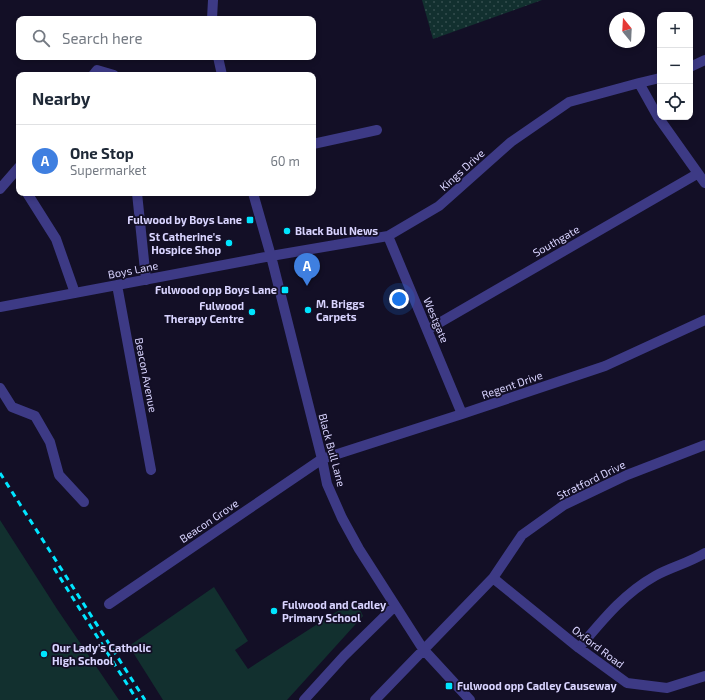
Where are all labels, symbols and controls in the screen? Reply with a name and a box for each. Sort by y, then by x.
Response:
north arrow [609,12,645,48]
map controls [657,12,693,120]
button: + [657,12,693,48]
search box [16,16,316,60]
icon: search [30,27,52,49]
text: Search here [62,29,143,47]
button: − [657,48,693,84]
button: locate [657,84,693,120]
text: Nearby [32,88,90,108]
text: One Stop [70,144,134,162]
street label: Kings Drive [437,146,487,193]
text: A [41,153,49,169]
text: 60 m [270,153,300,169]
text: Supermarket [70,162,147,178]
place label: Fulwood by Boys Lane [127,213,242,227]
marker: Fulwood by Boys Lane [245,215,255,225]
street label: Southgate [530,222,581,259]
place label: Black Bull News [295,224,378,237]
marker: Black Bull News [282,226,292,236]
place label: St Catherine's Hospice Shop [149,230,221,256]
marker: St Catherine's Hospice Shop [224,238,234,248]
pin: A [294,253,320,286]
street label: Boys Lane [107,258,159,281]
place label: Fulwood opp Boys Lane [155,283,277,297]
marker: Fulwood opp Boys Lane [280,285,290,295]
your location [389,289,409,309]
street label: Westgate [421,295,452,345]
place label: M. Briggs Carpets [316,297,365,323]
place label: Fulwood Therapy Centre [164,299,244,326]
marker: M. Briggs Carpets [303,305,313,315]
marker: Fulwood Therapy Centre [247,307,257,317]
street label: Beacon Avenue [133,336,160,413]
street label: Regent Drive [480,368,544,401]
street label: Black Bull Lane [316,412,349,488]
street label: Stratford Drive [554,457,627,502]
street label: Beacon Grove [177,496,241,545]
place label: Fulwood and Cadley Primary School [282,598,387,625]
marker: Fulwood and Cadley Primary School [269,606,279,616]
street label: Oxford Road [570,623,627,670]
place label: Our Lady's Catholic High School [52,641,151,667]
marker: Our Lady's Catholic High School [39,649,49,659]
place label: Fulwood opp Cadley Causeway [457,679,617,693]
marker: Fulwood opp Cadley Causeway [444,681,454,691]

